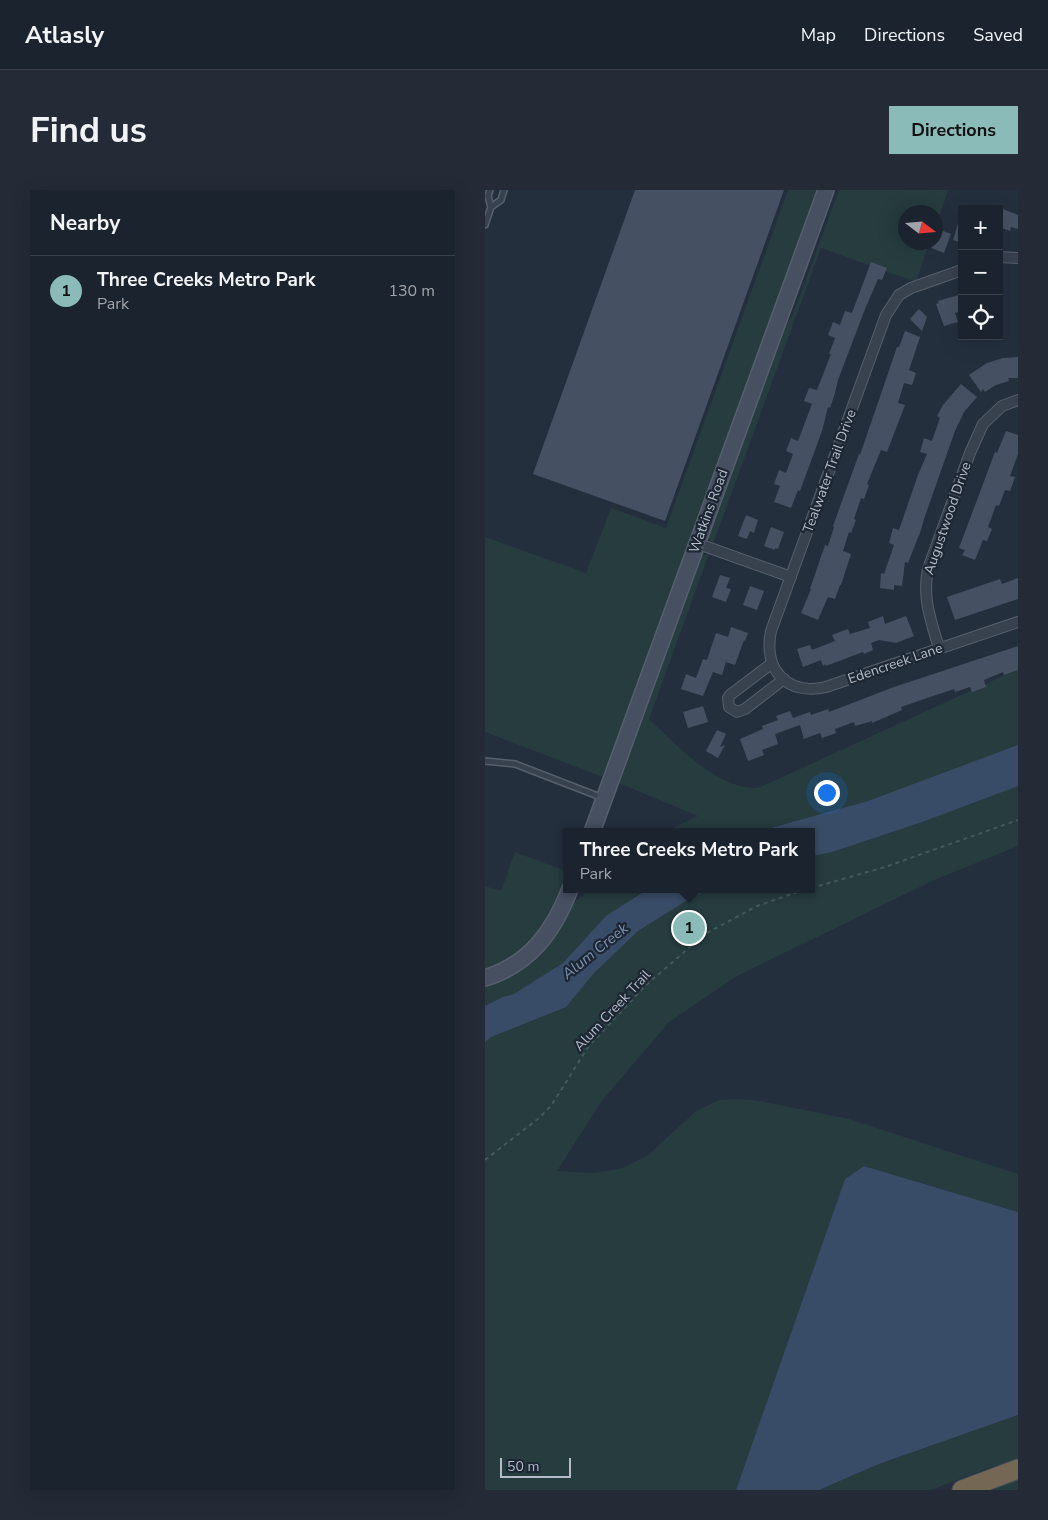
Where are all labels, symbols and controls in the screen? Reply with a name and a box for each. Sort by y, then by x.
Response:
text: Atlasly [25,19,104,51]
text: Map [801,23,836,47]
text: Directions [864,23,945,47]
text: Saved [973,23,1023,47]
button: Directions [889,106,1018,154]
text: Find us [30,107,147,154]
north arrow [898,205,943,250]
map controls [958,205,1003,340]
button: + [958,205,1003,250]
text: Nearby [50,209,120,237]
button: − [958,250,1003,295]
text: Three Creeks Metro Park [97,267,316,293]
text: 1 [61,280,71,302]
text: 130 m [388,280,435,302]
text: Park [97,293,129,315]
button: locate [958,295,1003,340]
street label: Tealwater Trail Drive [798,407,861,536]
street label: Augustwood Drive [919,459,976,577]
street label: Watkins Road [684,467,732,556]
street label: Edencreek Lane [845,638,945,689]
your location [814,780,840,806]
popup [563,828,815,893]
text: Three Creeks Metro Park [580,837,798,863]
text: Park [580,863,612,885]
pin: 1 [673,909,705,947]
water label: Alum Creek [557,918,632,984]
street label: Alum Creek Trail [570,965,656,1055]
scale bar [500,1455,571,1478]
text: 50 m [507,1457,539,1476]

